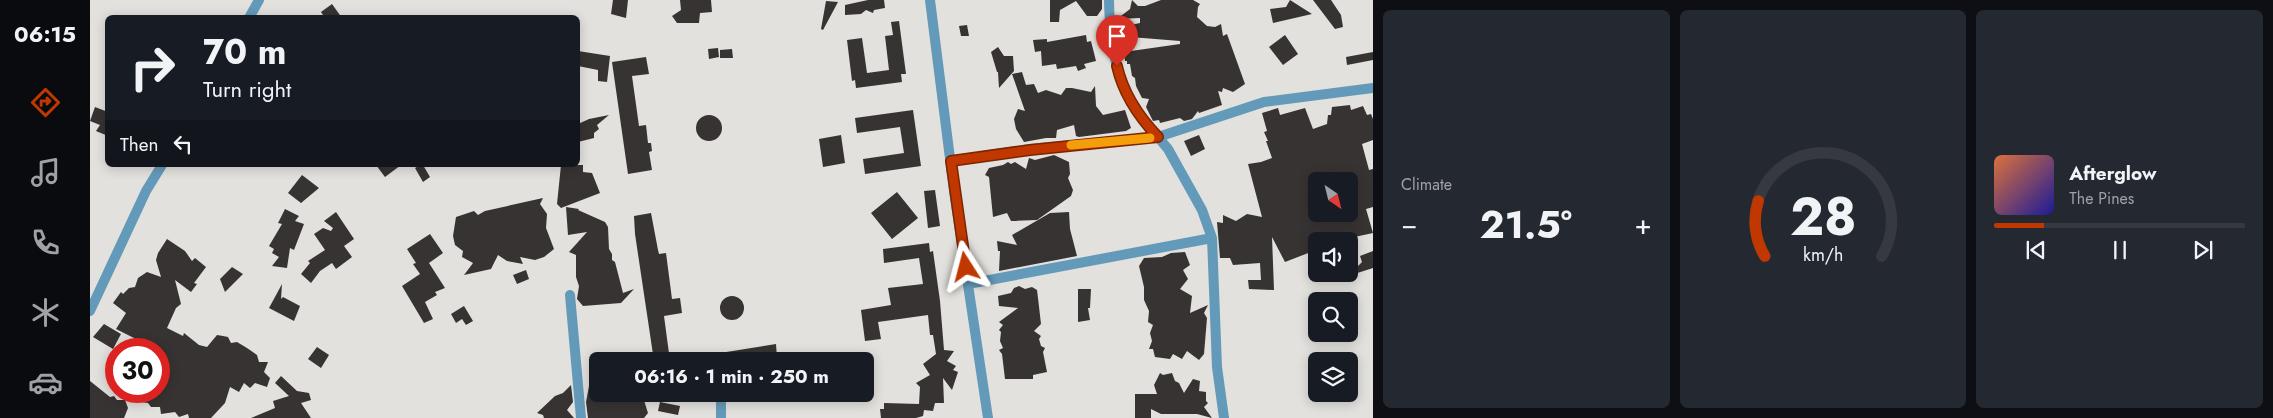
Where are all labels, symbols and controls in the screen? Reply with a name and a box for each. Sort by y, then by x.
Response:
pin [1096,15,1138,66]
text: 06:15 [14,18,76,50]
icon: arrive [1103,22,1131,50]
text: 70 m [203,27,286,77]
icon: right [120,35,185,100]
text: Turn right [203,73,291,105]
icon: directions [28,85,63,120]
icon: left [169,130,197,158]
text: Then [120,131,159,158]
icon: music [28,155,63,190]
text: Afterglow [2069,160,2156,187]
north arrow [1308,172,1358,222]
map controls [1308,172,1358,402]
text: Climate [1401,173,1452,196]
text: 28 [1790,179,1856,255]
text: The Pines [2069,187,2134,210]
text: 21.5° [1480,197,1572,252]
text: − [1401,204,1418,245]
text: + [1634,204,1652,245]
icon: phone [28,225,63,260]
button: sound [1308,232,1358,282]
icon: previous [2022,236,2050,264]
icon: pause [2106,236,2134,264]
icon: next [2189,236,2217,264]
position arrow [939,240,991,292]
text: km/h [1803,242,1843,268]
button: search [1308,292,1358,342]
icon: climate [28,295,63,330]
speed limit sign: 30 [105,338,170,403]
button: layers [1308,352,1358,402]
text: 06:16 · 1 min · 250 m [634,363,829,390]
icon: car [28,365,63,400]

